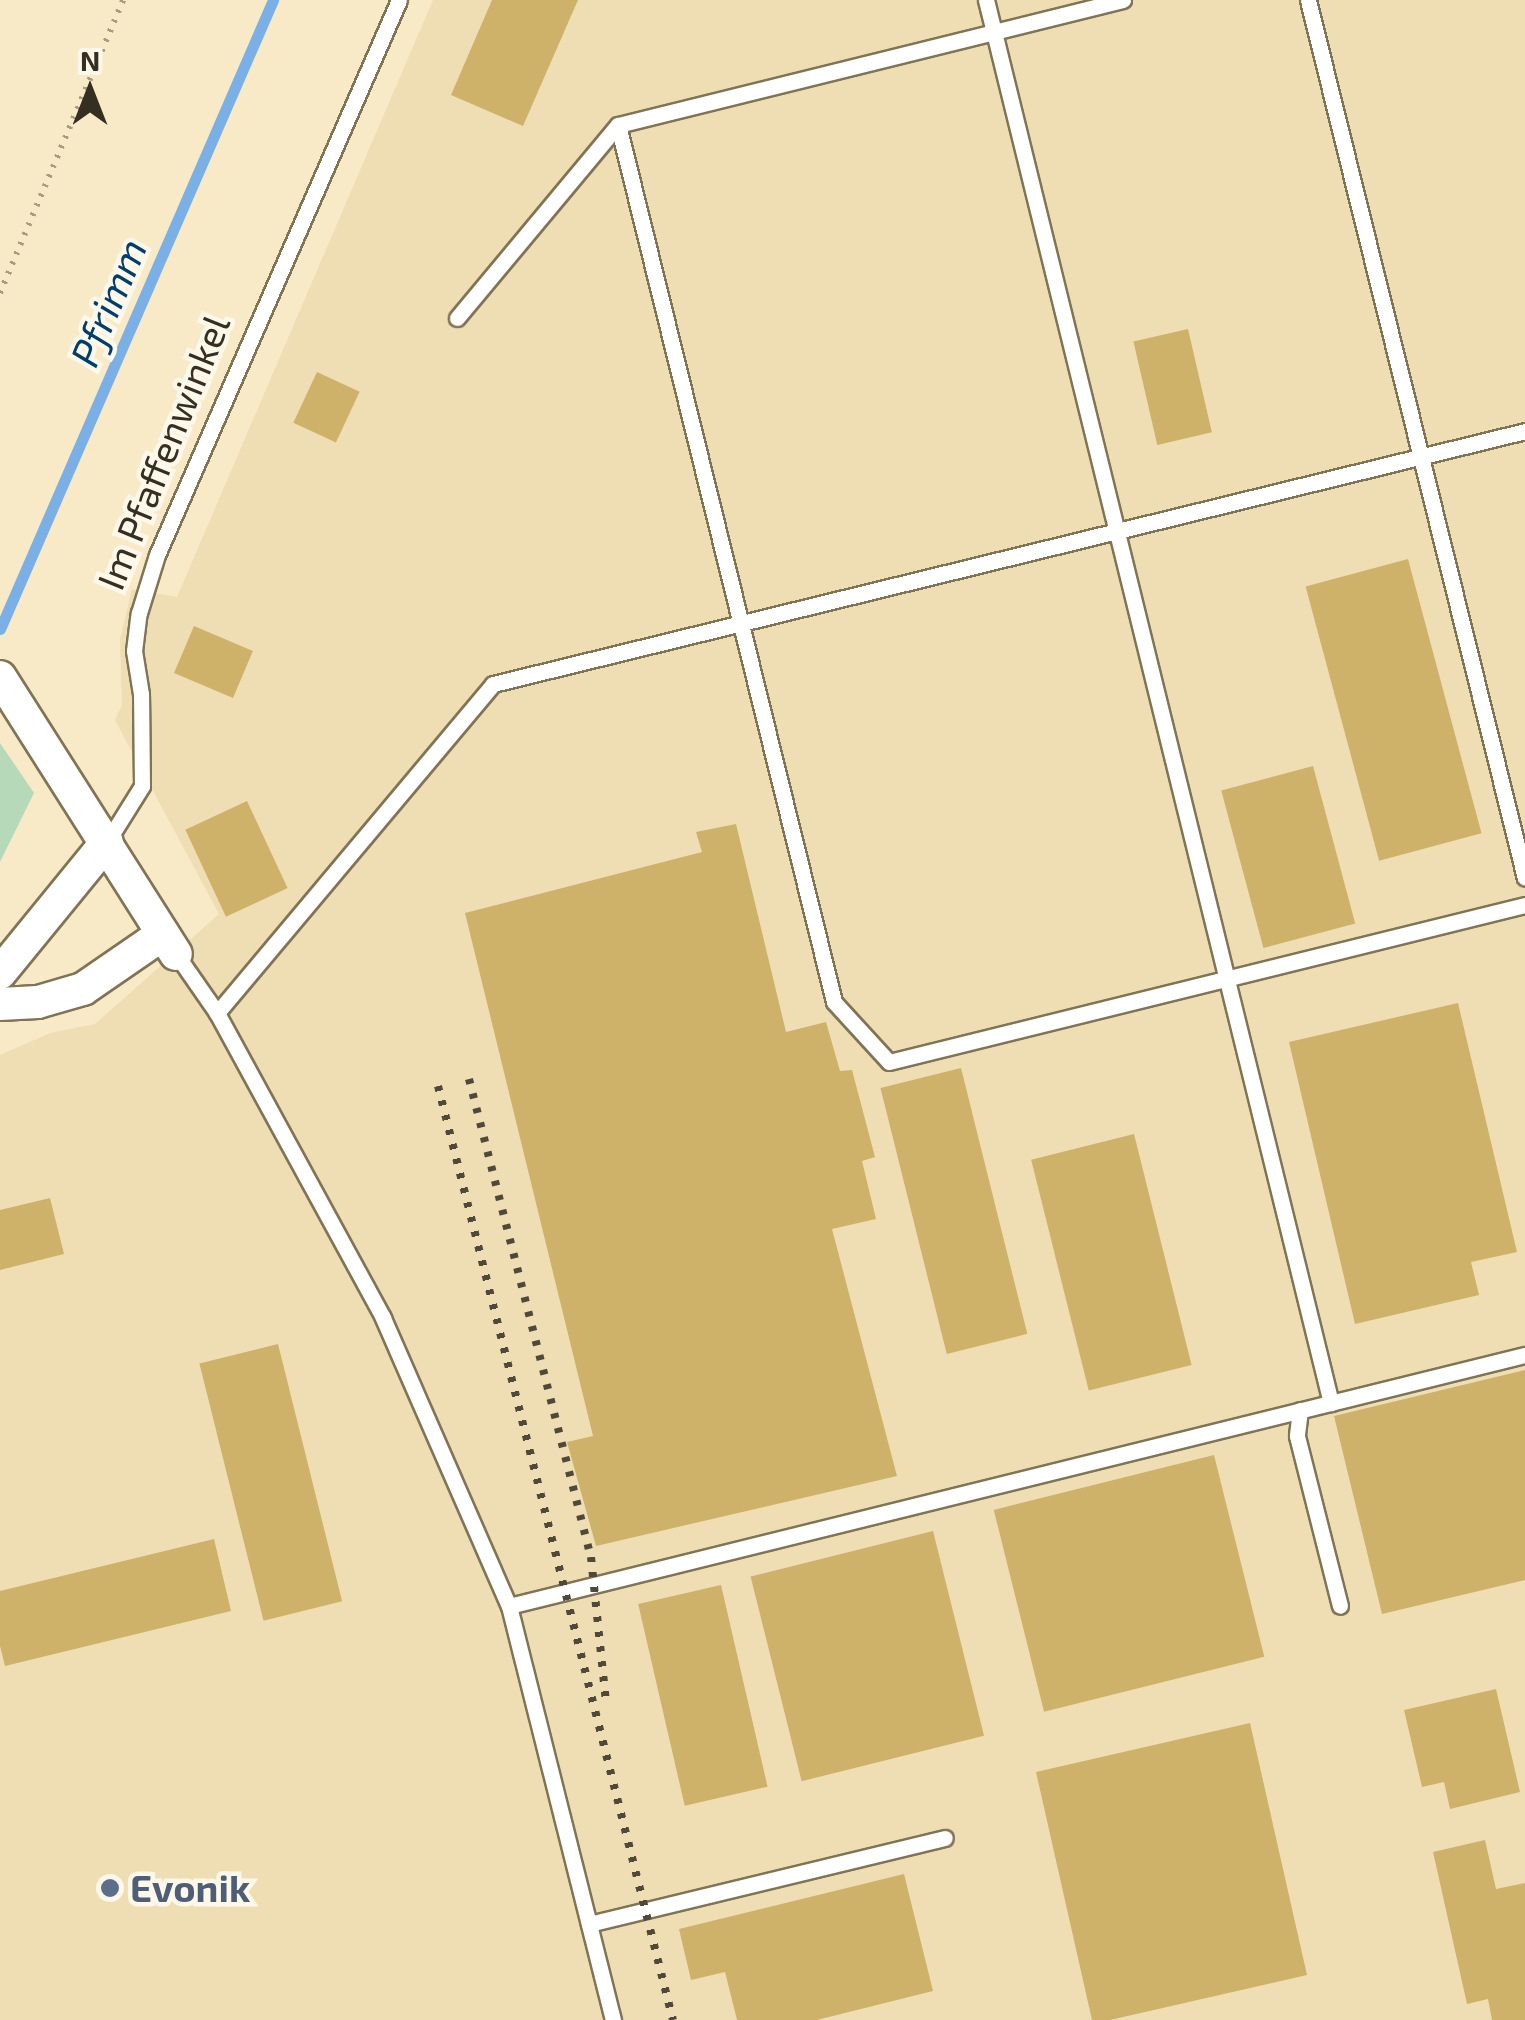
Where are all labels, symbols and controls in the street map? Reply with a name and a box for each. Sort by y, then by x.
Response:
north arrow [40,40,140,140]
text: N [80,43,100,77]
water label: Pfrimm [59,231,155,373]
street label: Im Pfaffenwinkel [87,308,239,596]
place label: Evonik [130,1865,250,1911]
marker: Evonik [99,1877,121,1899]

